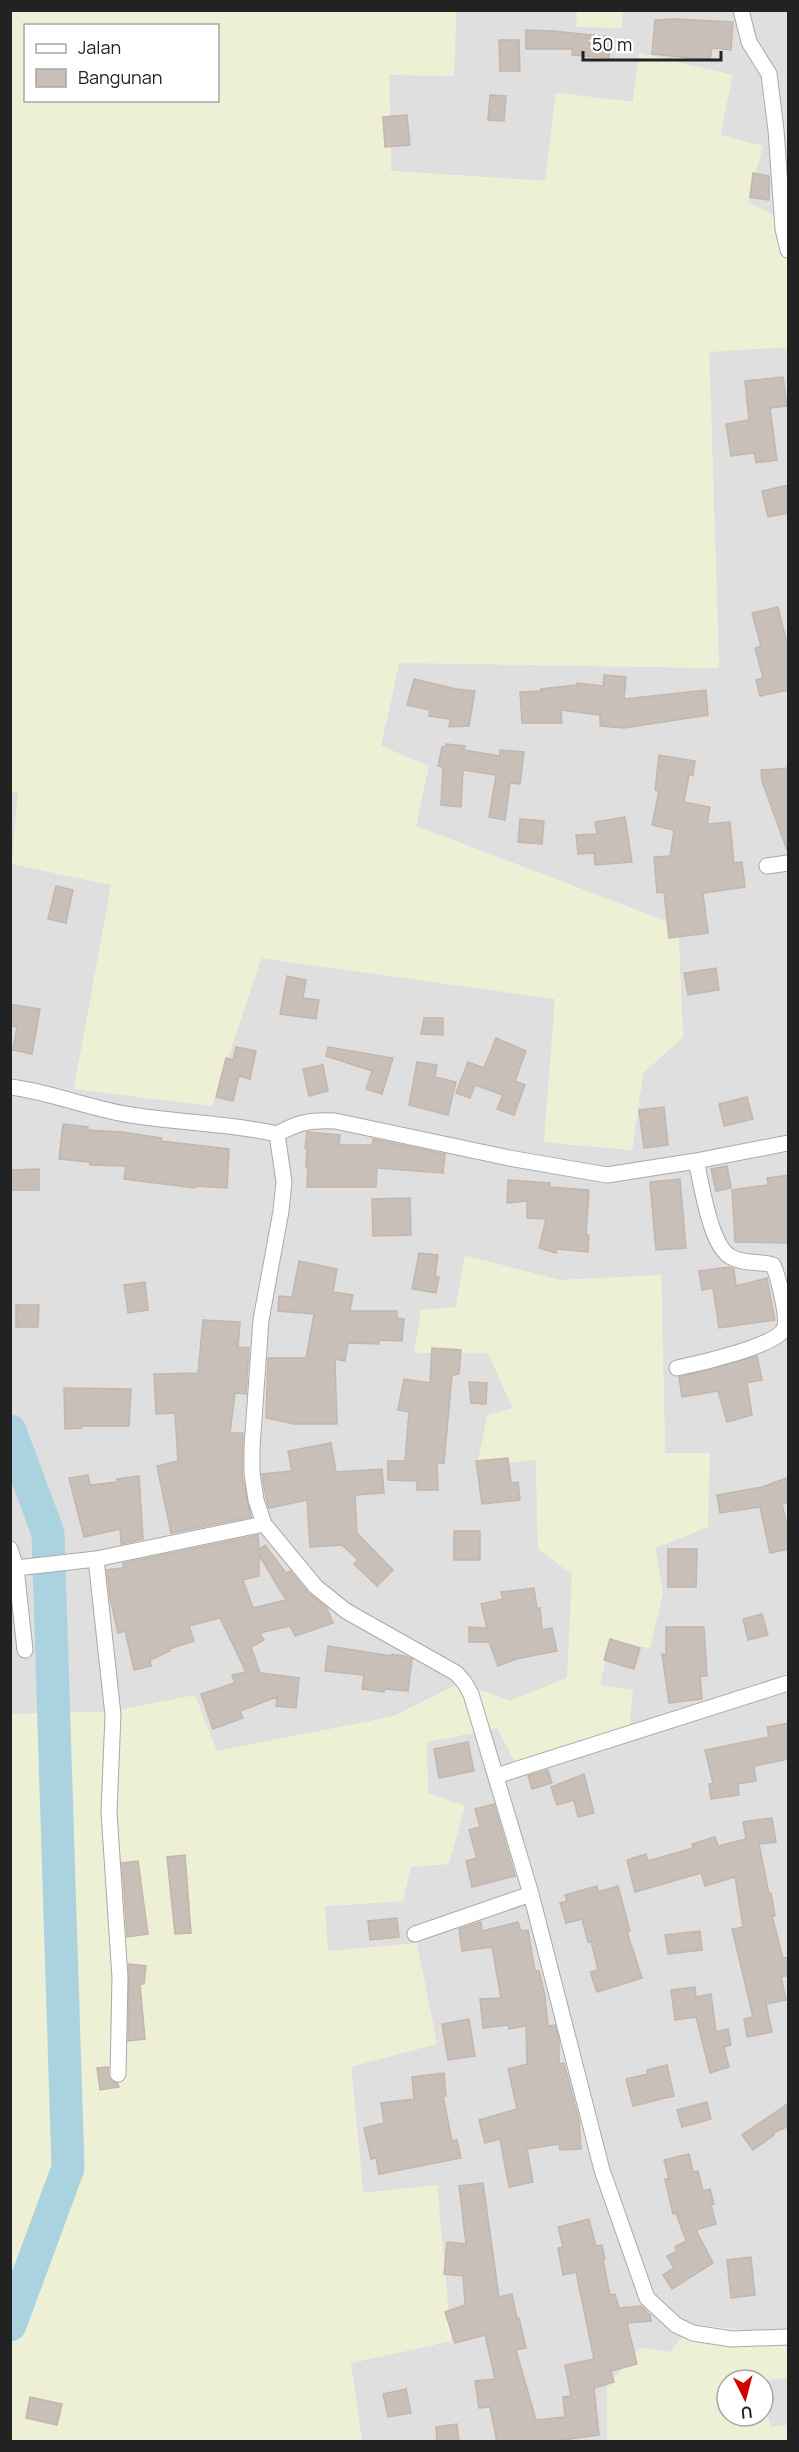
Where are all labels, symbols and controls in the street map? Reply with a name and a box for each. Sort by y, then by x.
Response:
legend [24,24,219,102]
scale bar [583,24,721,62]
text: 50 m [592,32,632,56]
text: Jalan [78,35,121,59]
text: Bangunan [78,65,162,89]
north arrow [715,2368,775,2428]
text: U [740,2401,753,2424]

